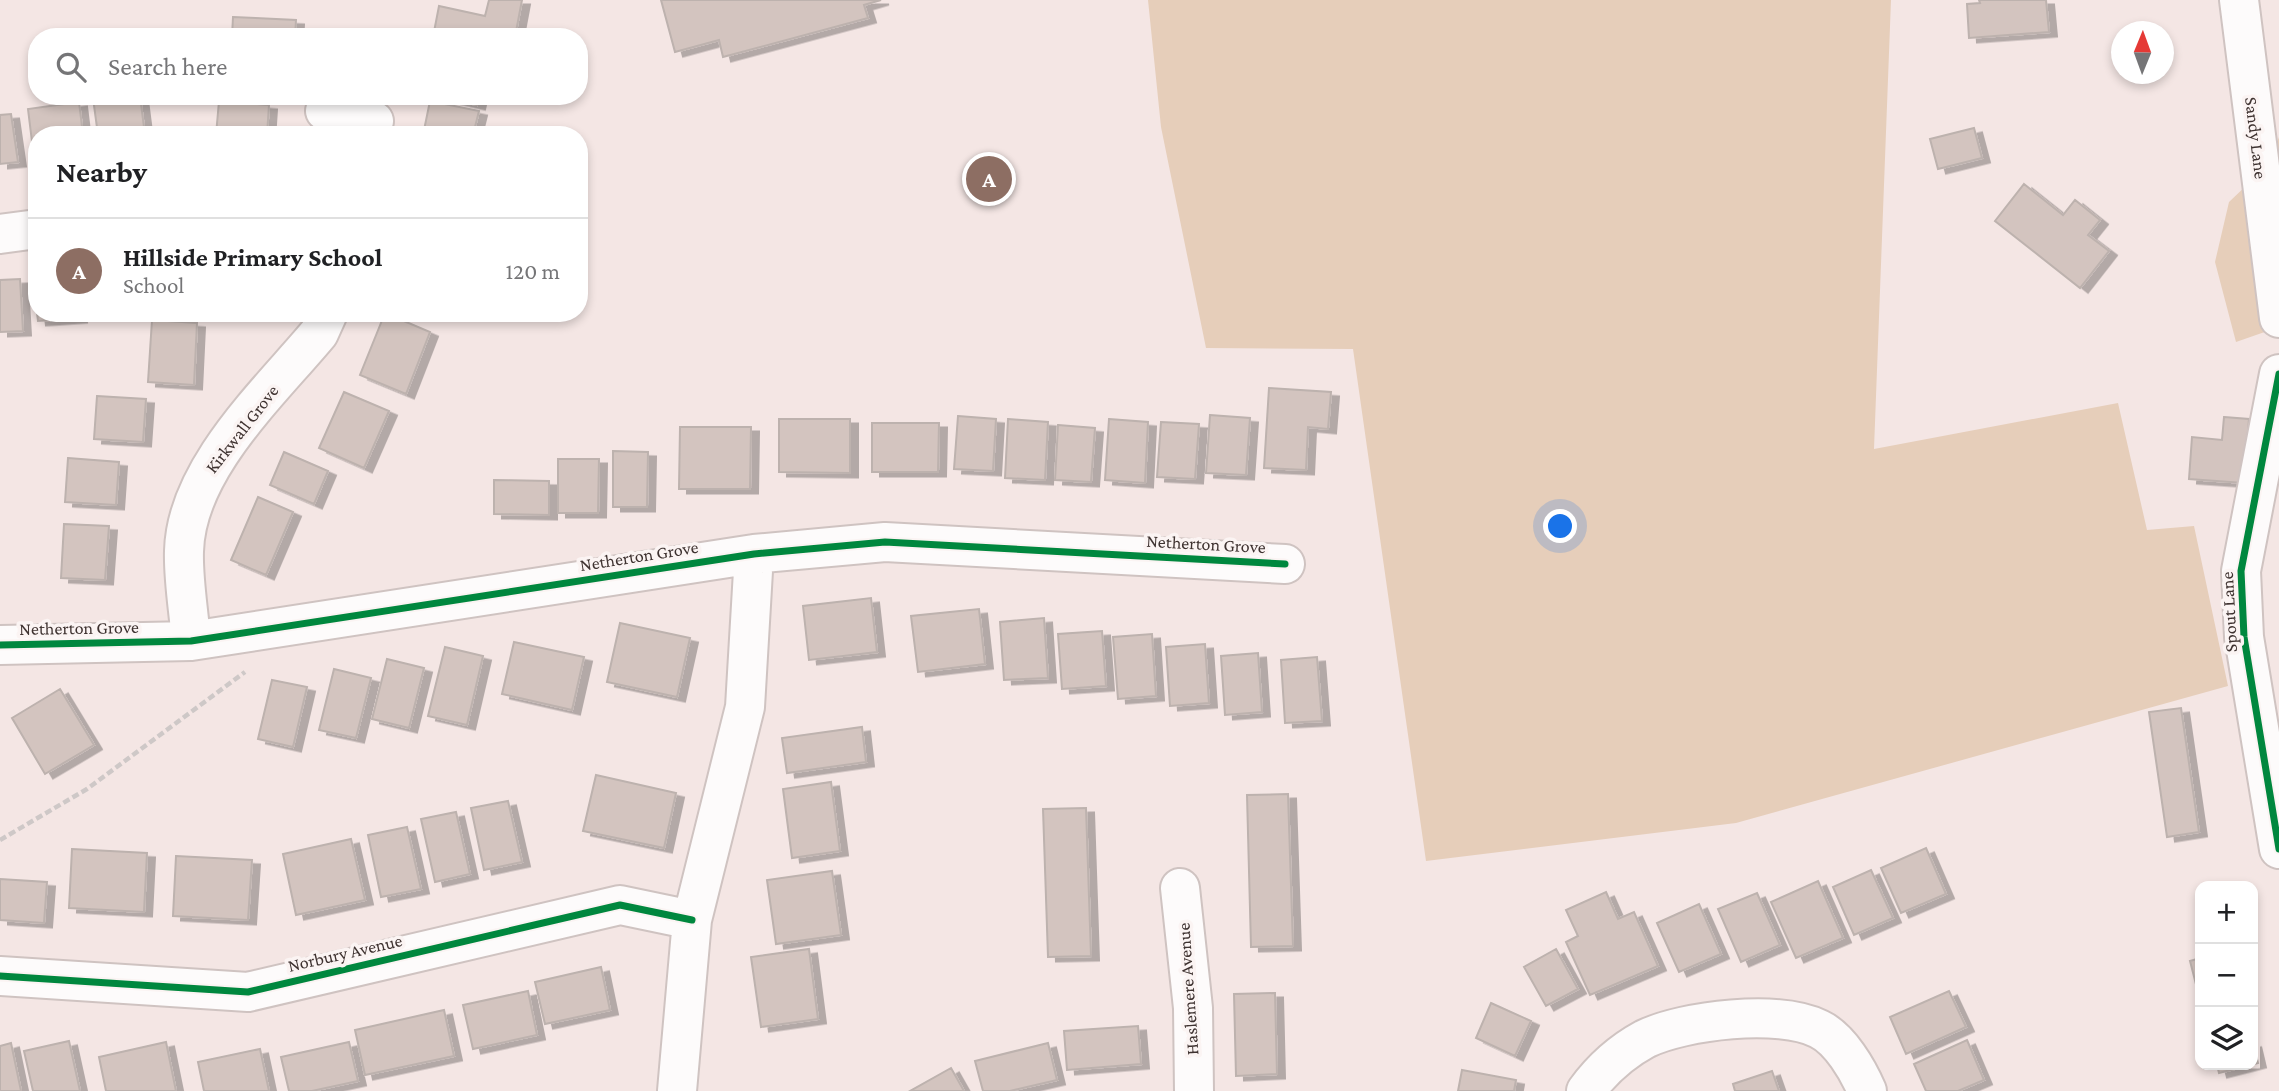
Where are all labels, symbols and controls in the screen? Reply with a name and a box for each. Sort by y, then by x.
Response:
north arrow [2111,21,2174,84]
search box [28,28,588,105]
icon: search [52,48,90,86]
text: Search here [108,52,227,81]
street label: Sandy Lane [2241,96,2271,180]
pin: A [966,153,1012,205]
text: Nearby [56,155,147,188]
text: Hillside Primary School [123,243,382,272]
text: A [72,258,86,284]
text: 120 m [506,258,560,284]
text: School [123,272,184,298]
street label: Kirkwall Grove [201,381,283,477]
your location [1543,509,1577,543]
street label: Netherton Grove [1146,531,1266,557]
street label: Netherton Grove [578,537,700,575]
street label: Spout Lane [2217,571,2241,653]
street label: Netherton Grove [19,617,139,639]
map controls [2195,881,2258,1070]
button: + [2195,881,2258,944]
street label: Haslemere Avenue [1173,922,1203,1056]
street label: Norbury Avenue [286,930,404,976]
button: − [2195,944,2258,1007]
button: layers [2195,1007,2258,1070]

